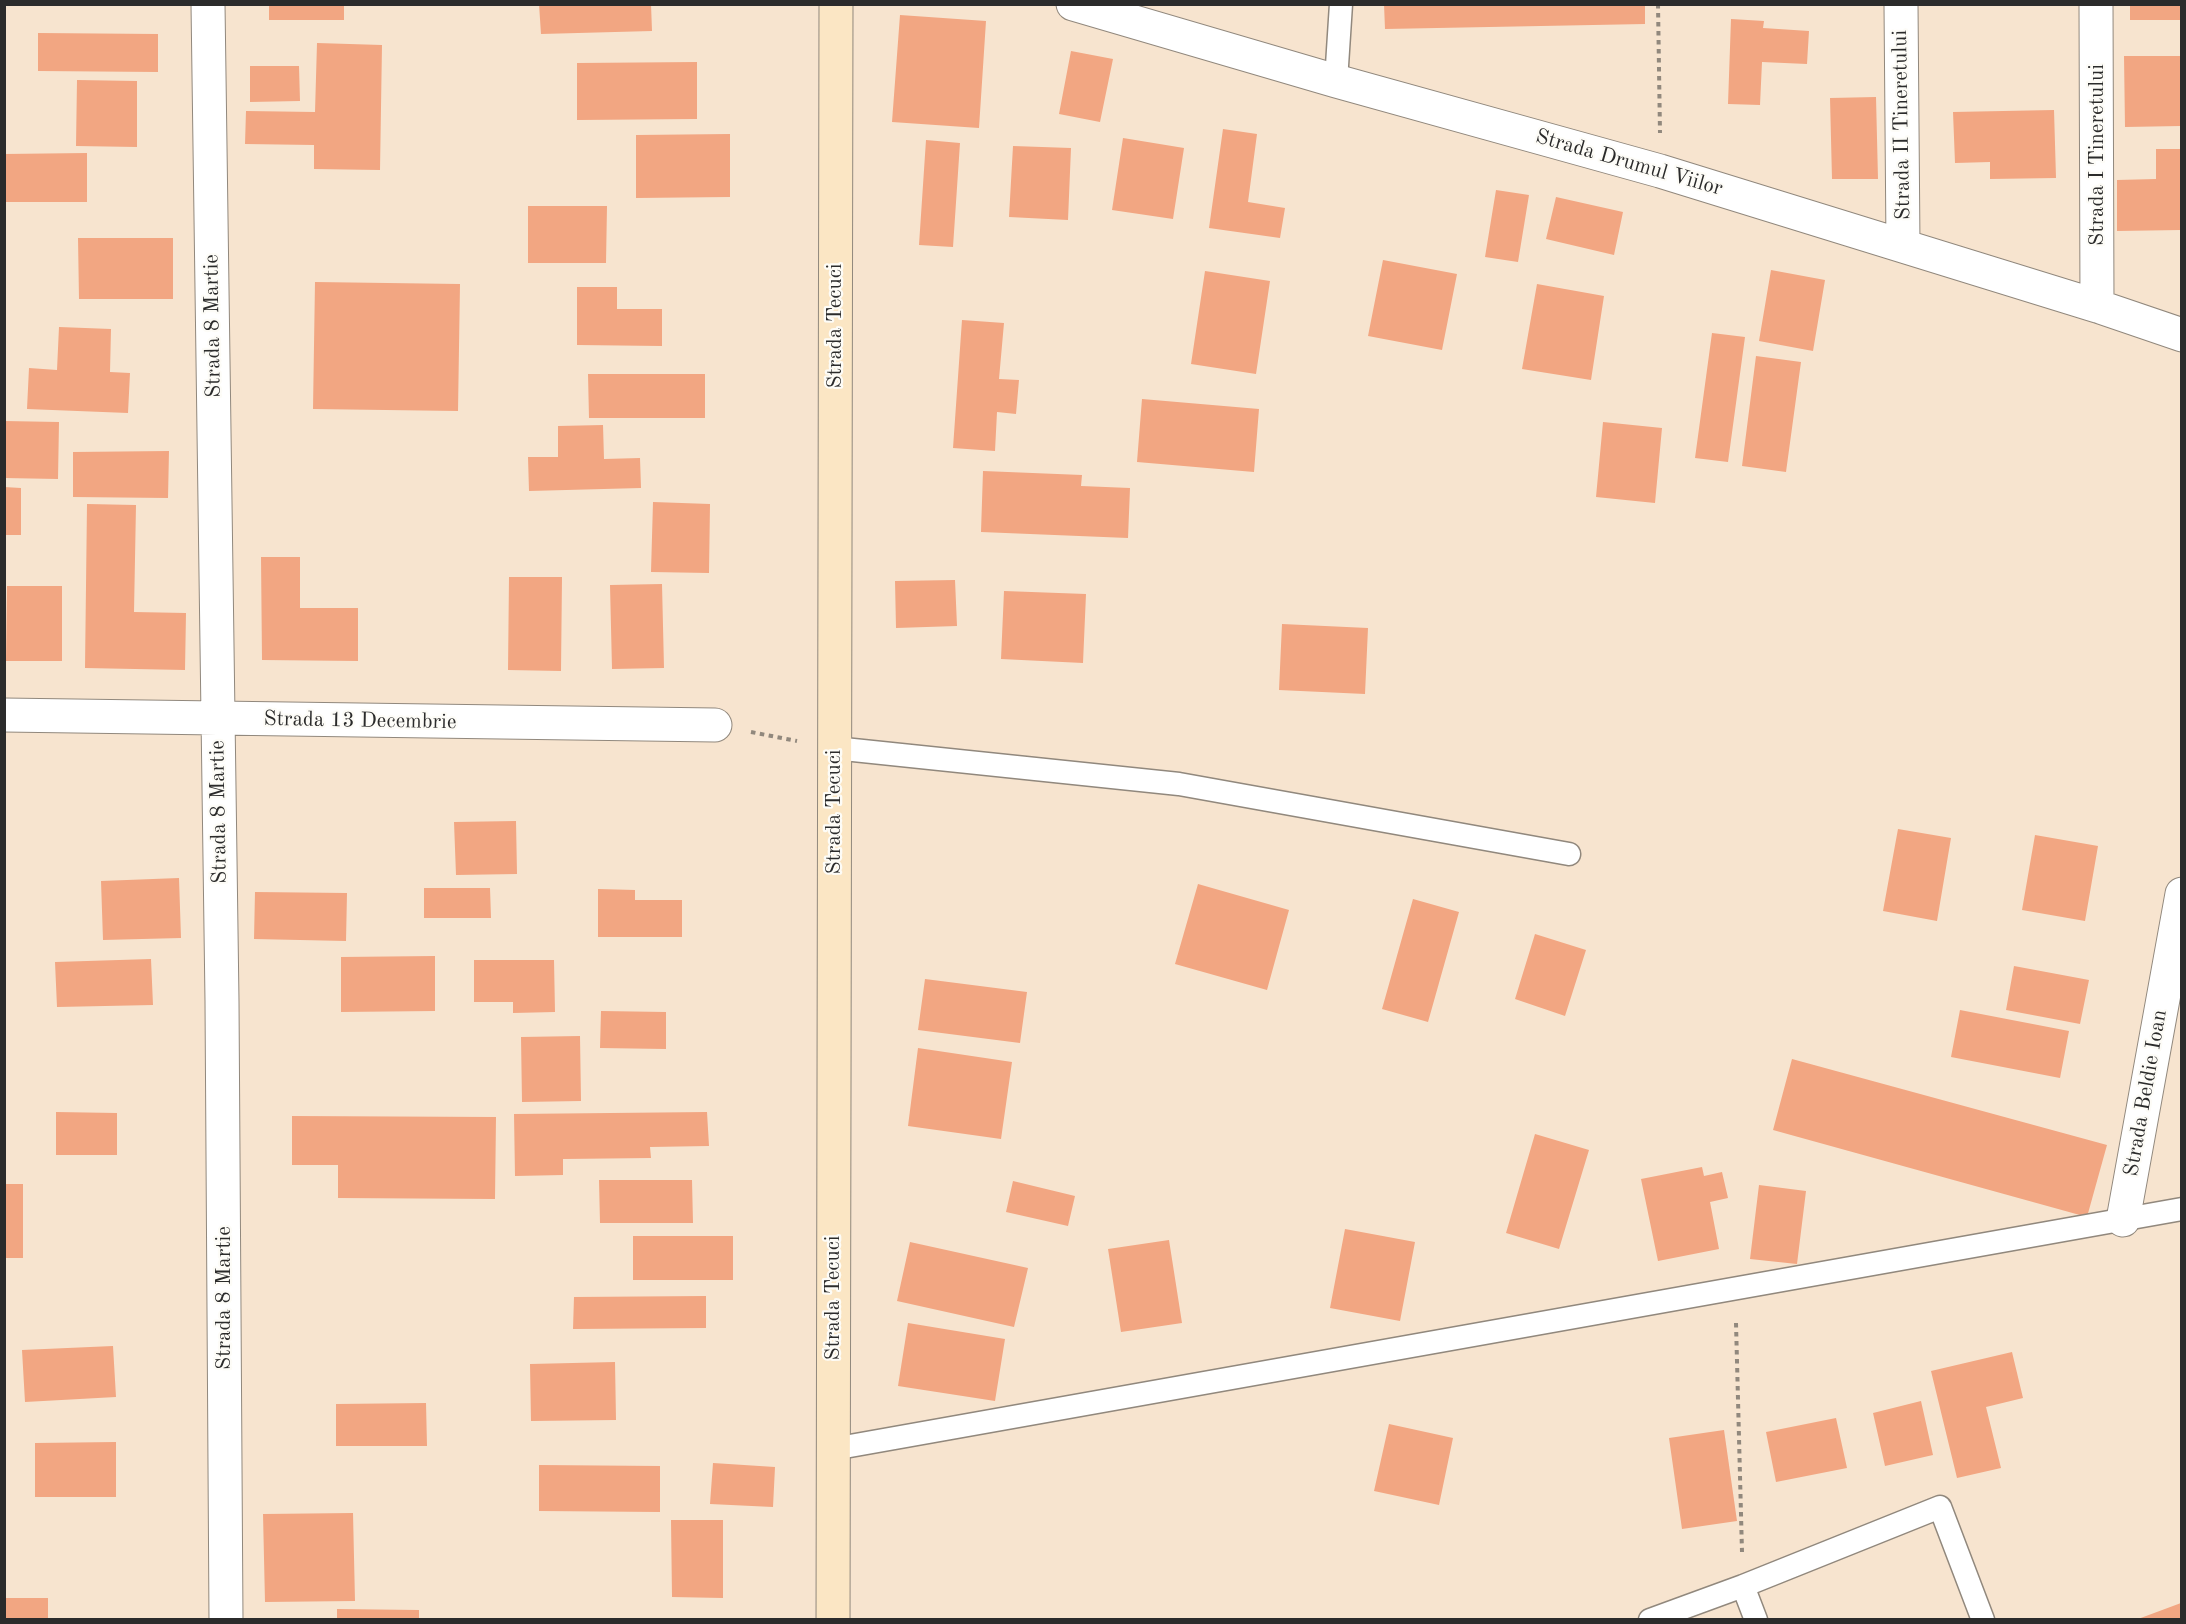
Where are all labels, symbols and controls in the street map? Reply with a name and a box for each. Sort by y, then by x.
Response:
street label: Strada II Tineretului [1888,30,1916,220]
street label: Strada I Tineretului [2084,64,2110,246]
street label: Strada Drumul Viilor [1533,124,1725,202]
street label: Strada 8 Martie [199,254,227,398]
street label: Strada Tecuci [822,264,848,388]
street label: Strada 13 Decembrie [263,707,457,735]
street label: Strada 8 Martie [205,740,233,884]
street label: Strada Tecuci [821,750,847,874]
street label: Strada Beldie Ioan [2119,1008,2173,1178]
street label: Strada 8 Martie [211,1226,237,1370]
street label: Strada Tecuci [820,1236,846,1360]

